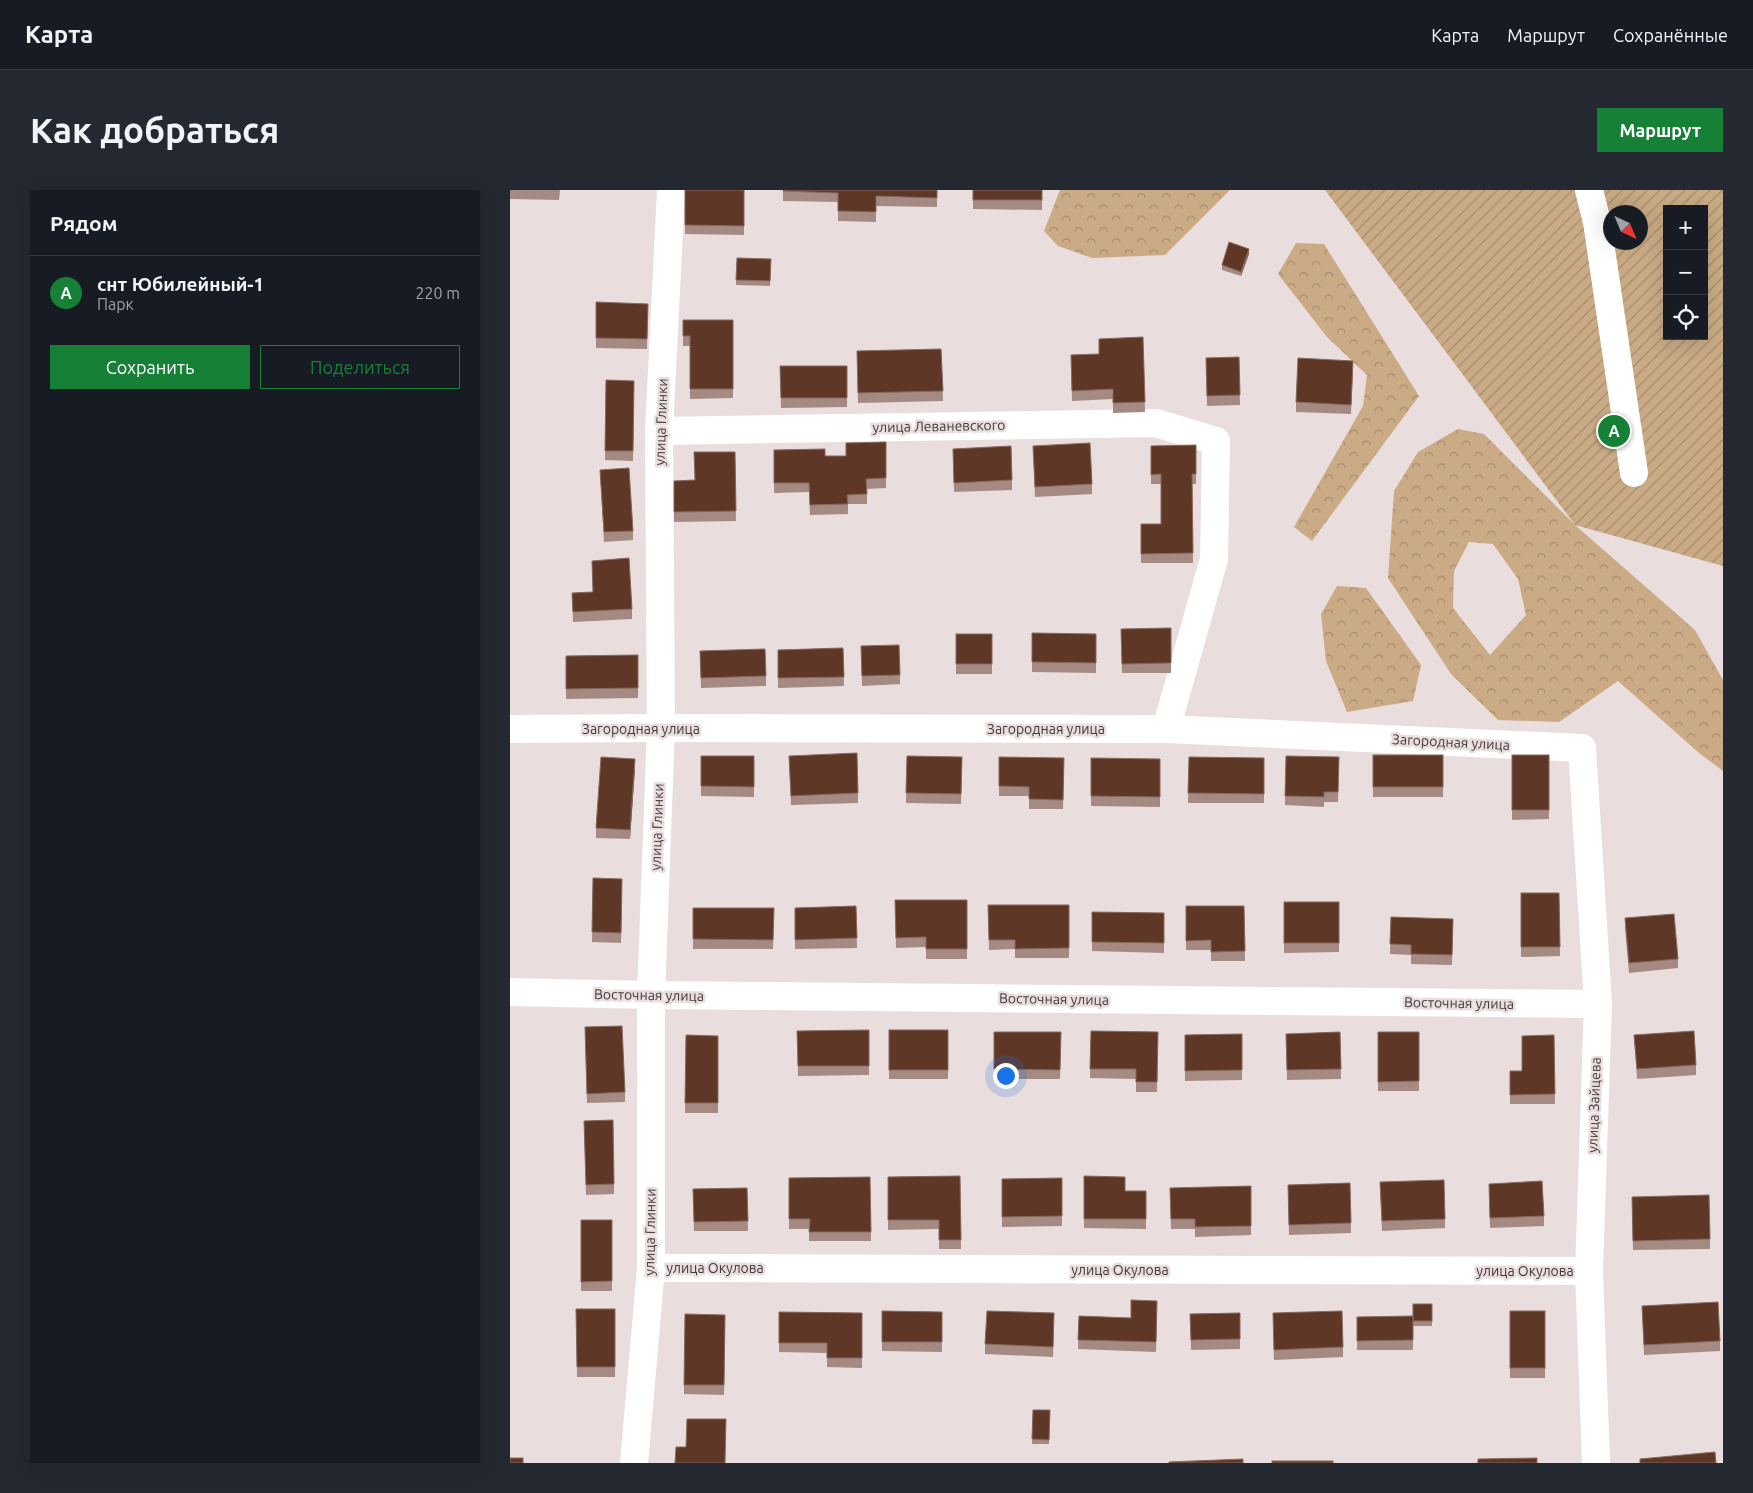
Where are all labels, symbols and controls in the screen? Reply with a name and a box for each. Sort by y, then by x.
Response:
text: Карта [25,21,93,48]
text: Карта [1431,25,1479,45]
text: Маршрут [1507,25,1585,45]
text: Сохранённые [1613,25,1728,45]
button: Маршрут [1597,108,1723,152]
text: Как добраться [30,110,279,150]
north arrow [1603,205,1648,250]
map controls [1663,205,1708,340]
button: + [1663,205,1708,250]
text: Рядом [50,211,118,235]
button: − [1663,250,1708,295]
text: снт Юбилейный-1 [97,273,264,295]
text: A [60,284,72,302]
text: 220 m [415,284,460,302]
text: Парк [97,295,134,313]
button: locate [1663,295,1708,340]
button: Сохранить [50,345,250,389]
button: Поделиться [260,345,460,389]
street label: улица Глинки [651,378,671,466]
pin: A [1598,412,1630,450]
street label: улица Леваневского [872,417,1006,435]
street label: Загородная улица [582,721,700,737]
street label: Загородная улица [987,721,1105,737]
street label: Загородная улица [1392,731,1510,753]
street label: улица Глинки [647,783,667,871]
street label: Восточная улица [594,986,704,1004]
street label: Восточная улица [999,990,1109,1008]
street label: Восточная улица [1404,994,1514,1012]
street label: улица Зайцева [1584,1057,1604,1153]
your location [993,1063,1019,1089]
street label: улица Глинки [641,1188,659,1276]
street label: улица Окулова [666,1260,764,1276]
street label: улица Окулова [1071,1262,1169,1278]
street label: улица Окулова [1476,1263,1574,1279]

